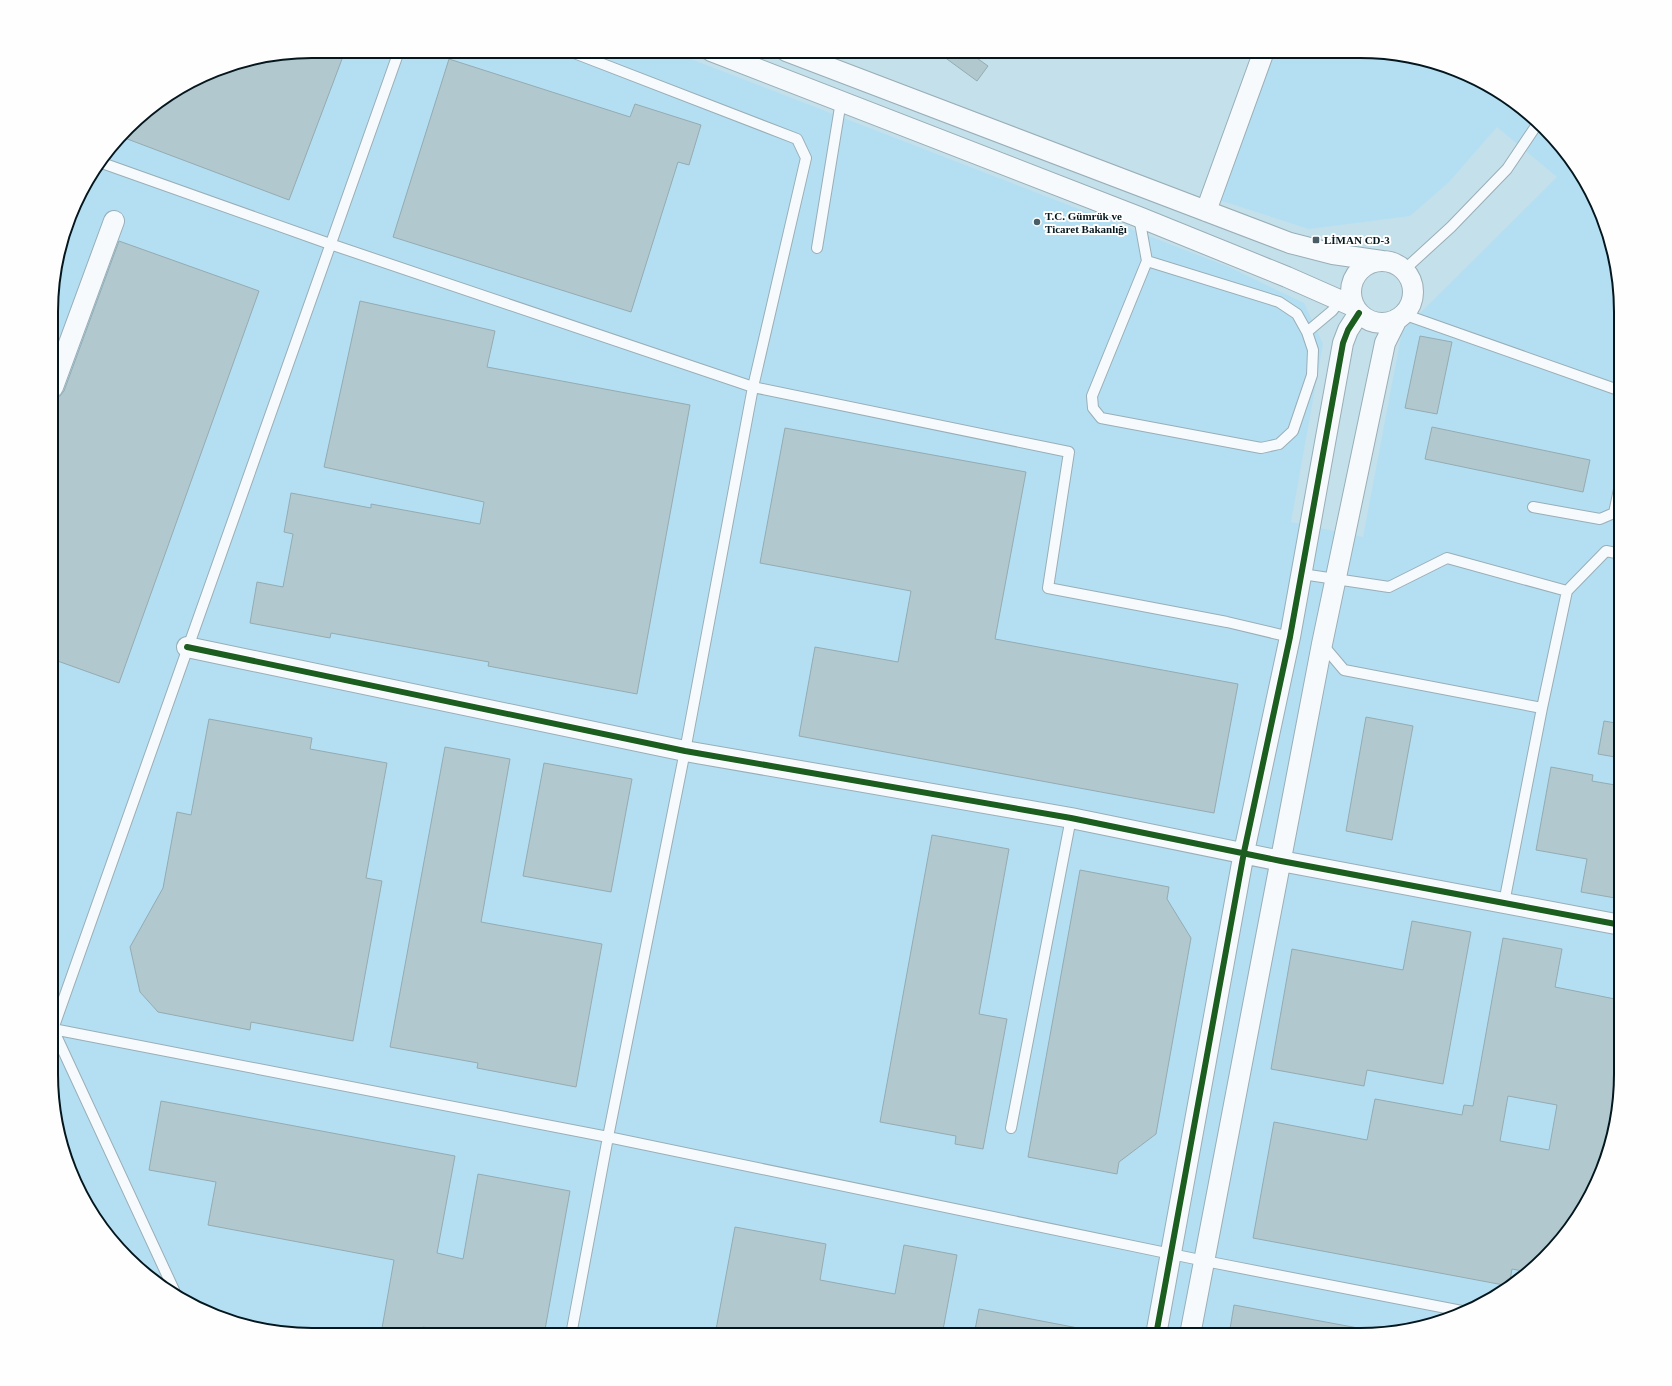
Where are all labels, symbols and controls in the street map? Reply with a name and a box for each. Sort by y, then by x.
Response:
place label: T.C. Gümrük ve Ticaret Bakanlığı [1045,210,1127,235]
marker: T.C. Gümrük ve Ticaret Bakanlığı [1032,217,1042,227]
place label: LİMAN CD-3 [1324,234,1390,246]
marker: LİMAN CD-3 [1311,235,1321,245]

